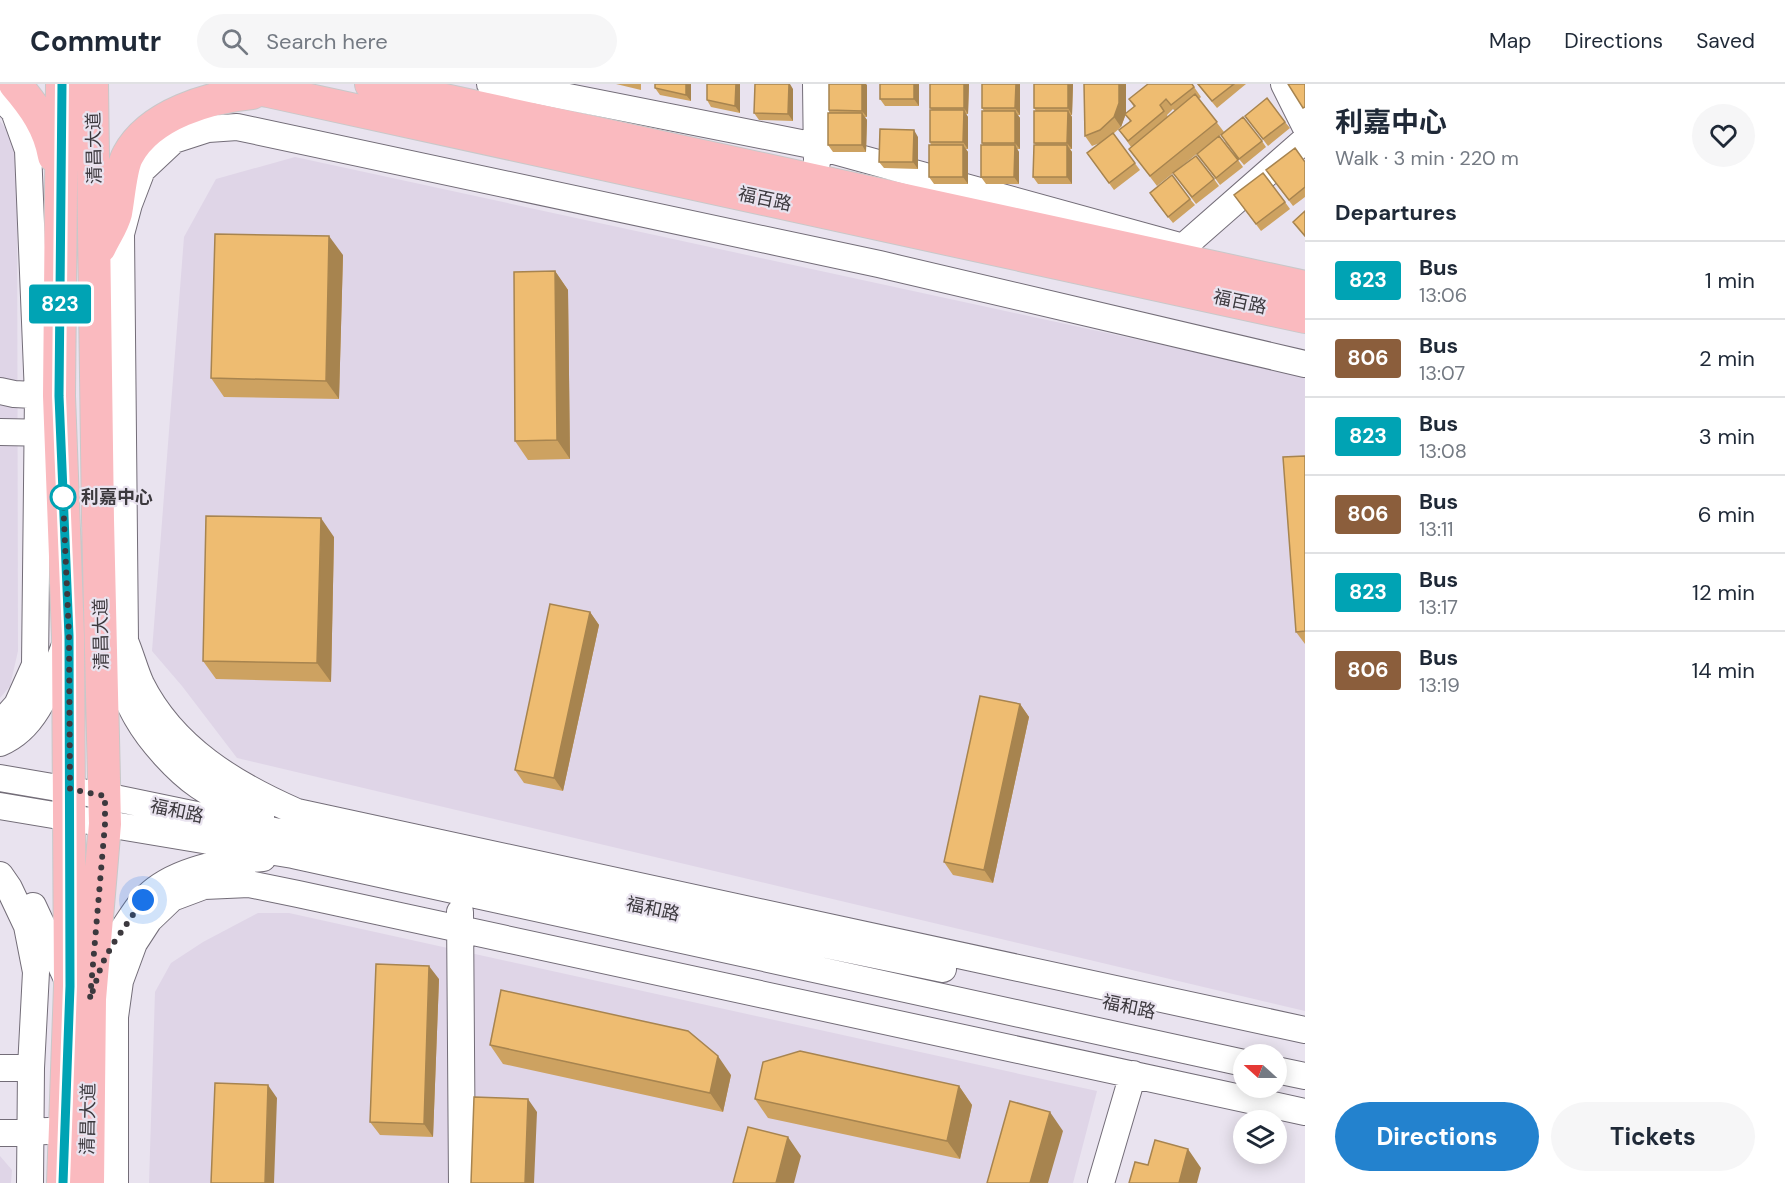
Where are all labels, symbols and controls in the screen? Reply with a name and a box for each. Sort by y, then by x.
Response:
search box [197,14,617,68]
text: Commutr [30,23,161,60]
icon: search [218,25,251,58]
text: Search here [266,27,388,56]
text: Map [1489,27,1531,55]
text: Directions [1564,27,1663,55]
text: Saved [1696,27,1755,55]
text: 利嘉中心 [1335,104,1447,141]
button: heart [1692,104,1755,167]
street label: 清昌大道 [81,112,107,184]
text: Walk · 3 min · 220 m [1335,145,1519,171]
street label: 福百路 [736,182,794,216]
text: Departures [1335,198,1457,227]
text: Bus [1419,253,1458,282]
text: 823 [1349,266,1387,294]
text: 1 min [1705,266,1755,295]
text: 13:06 [1419,282,1467,308]
line badge: 823 [26,284,94,324]
street label: 福百路 [1211,285,1269,319]
text: 823 [41,290,79,318]
text: Bus [1419,331,1458,360]
text: 806 [1347,344,1389,372]
text: 2 min [1699,344,1755,373]
text: 13:07 [1419,360,1465,386]
text: Bus [1419,409,1458,438]
text: 823 [1349,422,1387,450]
text: 3 min [1699,422,1755,451]
text: 13:08 [1419,438,1467,464]
marker: 利嘉中心 [50,484,76,510]
place label: 利嘉中心 [81,485,153,509]
text: Bus [1419,487,1458,516]
text: 806 [1347,500,1389,528]
text: 6 min [1698,500,1755,529]
text: 13:11 [1419,516,1454,542]
text: Bus [1419,565,1458,594]
text: 823 [1349,578,1387,606]
text: 12 min [1692,578,1755,607]
text: 13:17 [1419,594,1458,620]
street label: 清昌大道 [88,598,114,670]
text: Bus [1419,643,1458,672]
text: 806 [1347,656,1389,684]
text: 14 min [1691,656,1755,685]
text: 13:19 [1419,672,1460,698]
street label: 福和路 [148,794,206,828]
your location [128,885,158,915]
street label: 福和路 [624,892,682,926]
street label: 福和路 [1100,990,1158,1024]
north arrow [1233,1044,1287,1098]
map controls [1233,1044,1287,1164]
street label: 清昌大道 [75,1083,101,1155]
button: Directions [1335,1102,1539,1171]
button: Tickets [1551,1102,1755,1171]
button: layers [1233,1110,1287,1164]

